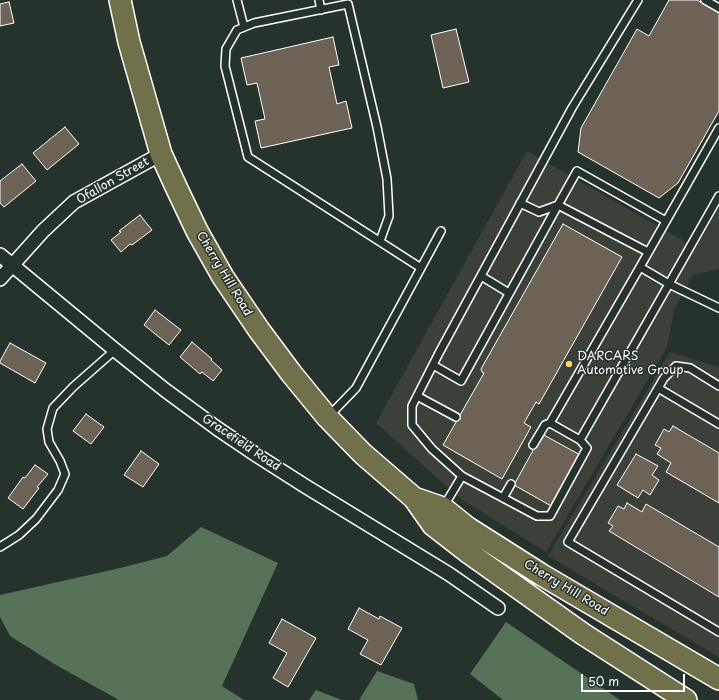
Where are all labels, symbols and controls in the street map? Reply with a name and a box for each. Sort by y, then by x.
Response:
street label: Ofallon Street [74,154,152,208]
street label: Cherry Hill Road [193,229,255,319]
place label: DARCARS Automotive Group [577,350,683,378]
marker: DARCARS Automotive Group [564,359,574,369]
street label: Gracefield Road [199,411,283,475]
street label: Cherry Hill Road [521,557,611,619]
scale bar [583,666,687,692]
text: 50 m [588,672,619,690]

